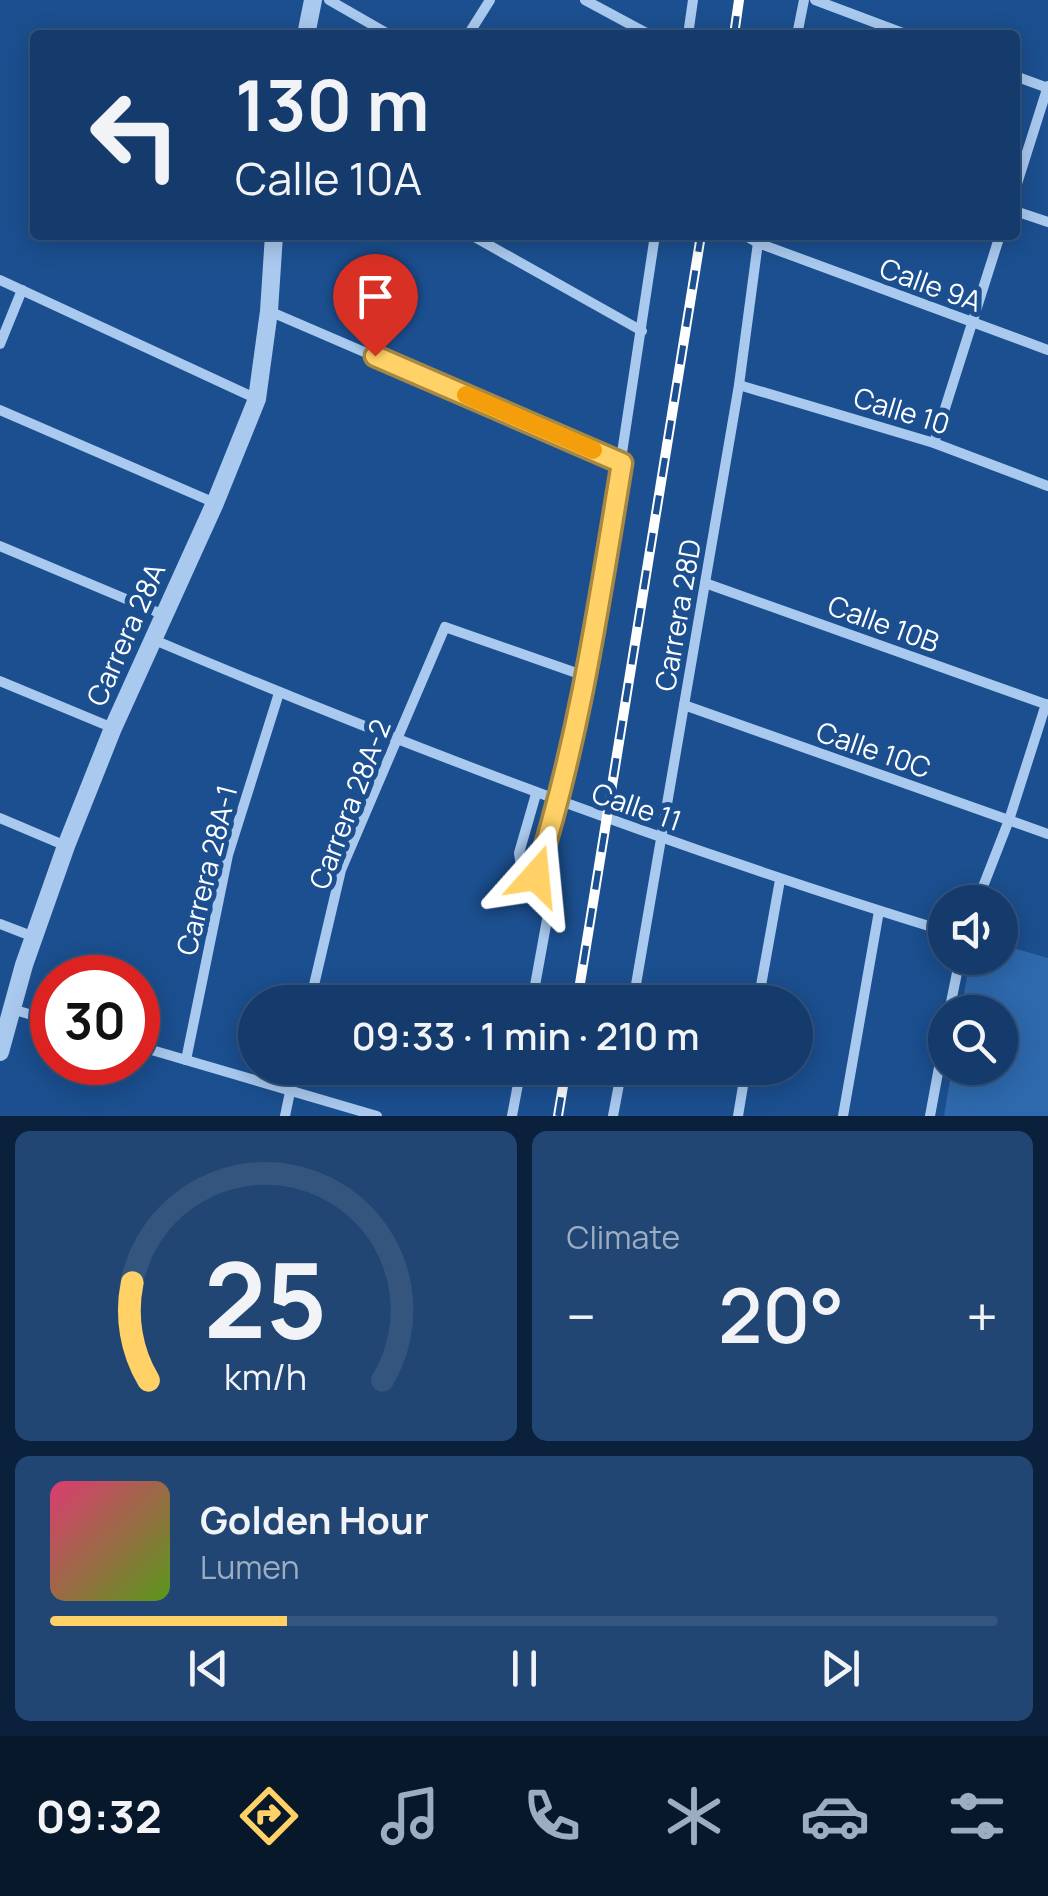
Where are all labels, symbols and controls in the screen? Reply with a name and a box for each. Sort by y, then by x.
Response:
text: 130 m [235,56,429,152]
icon: left [70,70,200,200]
text: Calle 10A [235,147,422,209]
street label: Calle 9A [875,248,987,320]
pin [333,254,418,357]
icon: arrive [348,269,403,324]
street label: Calle 10 [849,377,955,443]
street label: Carrera 28D [645,536,709,694]
street label: Carrera 28A [77,556,173,711]
street label: Calle 10B [823,585,945,661]
street label: Calle 10C [812,712,936,786]
street label: Carrera 28A-2 [299,714,399,894]
street label: Calle 11 [587,773,687,839]
street label: Carrera 28A-1 [167,781,245,959]
position arrow [484,824,588,928]
map controls [928,885,1018,1085]
button: sound [928,885,1018,975]
speed limit sign: 30 [30,955,160,1085]
button: search [928,995,1018,1085]
text: 09:33 · 1 min · 210 m [351,1009,700,1061]
text: Climate [567,1215,680,1259]
text: 25 [204,1227,327,1369]
text: 20° [718,1263,844,1366]
text: − [567,1278,596,1354]
text: + [966,1278,998,1354]
text: km/h [224,1352,307,1401]
text: Golden Hour [200,1493,429,1545]
text: Lumen [200,1545,300,1589]
icon: previous [181,1641,236,1696]
icon: pause [497,1641,552,1696]
icon: next [813,1641,868,1696]
icon: directions [234,1781,304,1851]
icon: music [375,1781,445,1851]
icon: phone [517,1781,587,1851]
icon: climate [659,1781,729,1851]
icon: car [800,1781,870,1851]
icon: filters [942,1781,1012,1851]
text: 09:32 [36,1785,162,1847]

